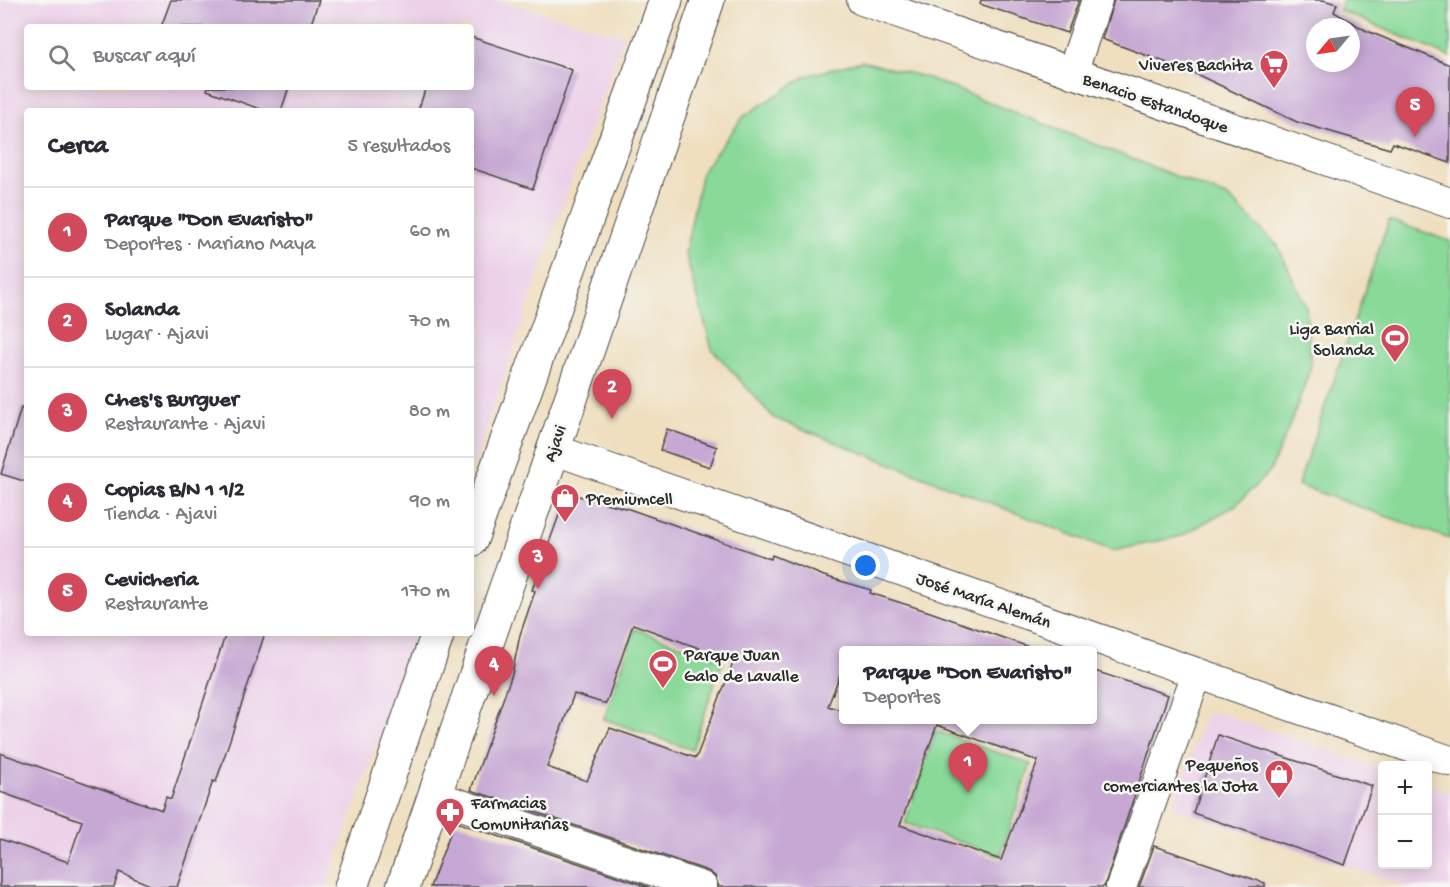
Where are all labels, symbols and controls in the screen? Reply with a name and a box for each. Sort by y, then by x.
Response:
north arrow [1306,18,1360,72]
search box [24,24,474,90]
icon: search [45,41,78,74]
text: Buscar aquí [93,44,196,70]
supermarket icon: Viveres Bachita [1258,48,1290,90]
place label: Viveres Bachita [1138,56,1254,77]
street label: Benacio Estandoque [1079,69,1232,139]
pin: 5 [1396,88,1434,137]
text: Cerca [48,132,108,163]
text: 5 resultados [347,136,450,159]
text: Parque "Don Evaristo" [105,208,314,234]
text: 1 [63,221,72,244]
text: 60 m [410,221,450,244]
text: Deportes · Mariano Maya [105,234,315,257]
text: Solanda [105,298,179,324]
text: 2 [63,311,72,334]
text: 70 m [409,311,450,334]
place label: Liga Barrial Solanda [1289,320,1375,362]
sports icon: Liga Barrial Solanda [1379,322,1411,364]
text: Lugar · Ajavi [105,324,209,347]
pin: 2 [592,370,632,419]
text: Ches's Burguer [105,388,238,414]
text: 3 [62,401,73,424]
text: 80 m [409,401,450,424]
text: Restaurante · Ajavi [105,414,266,437]
street label: Ajavi [540,422,572,465]
text: Copias B/N 1 1/2 [105,478,245,504]
shop icon: Premiumcell [549,482,581,524]
place label: Premiumcell [585,490,673,511]
text: 4 [63,491,72,514]
text: 90 m [410,491,450,514]
text: Tienda · Ajavi [105,504,217,527]
pin: 3 [518,540,558,589]
your location [851,551,880,580]
text: Cevicheria [105,568,198,594]
street label: José María Alemán [913,568,1054,634]
text: 5 [62,581,73,604]
text: 170 m [401,581,450,604]
text: Restaurante [105,594,208,617]
pin: 4 [474,646,514,696]
place label: Parque Juan Galo de Lavalle [683,646,799,688]
popup [839,646,1097,724]
sports icon: Parque Juan Galo de Lavalle [647,648,679,690]
text: Parque "Don Evaristo" [864,661,1072,687]
text: Deportes [864,687,940,710]
pin: 1 [948,744,988,793]
place label: Pequeños comerciantes la Jota [1104,756,1259,798]
shop icon: Pequeños comerciantes la Jota [1263,758,1295,800]
map controls [1378,761,1432,869]
button: + [1378,761,1432,815]
place label: Farmacias Comunitarias [470,794,569,836]
pharmacy icon: Farmacias Comunitarias [434,796,466,838]
button: − [1378,815,1432,869]

